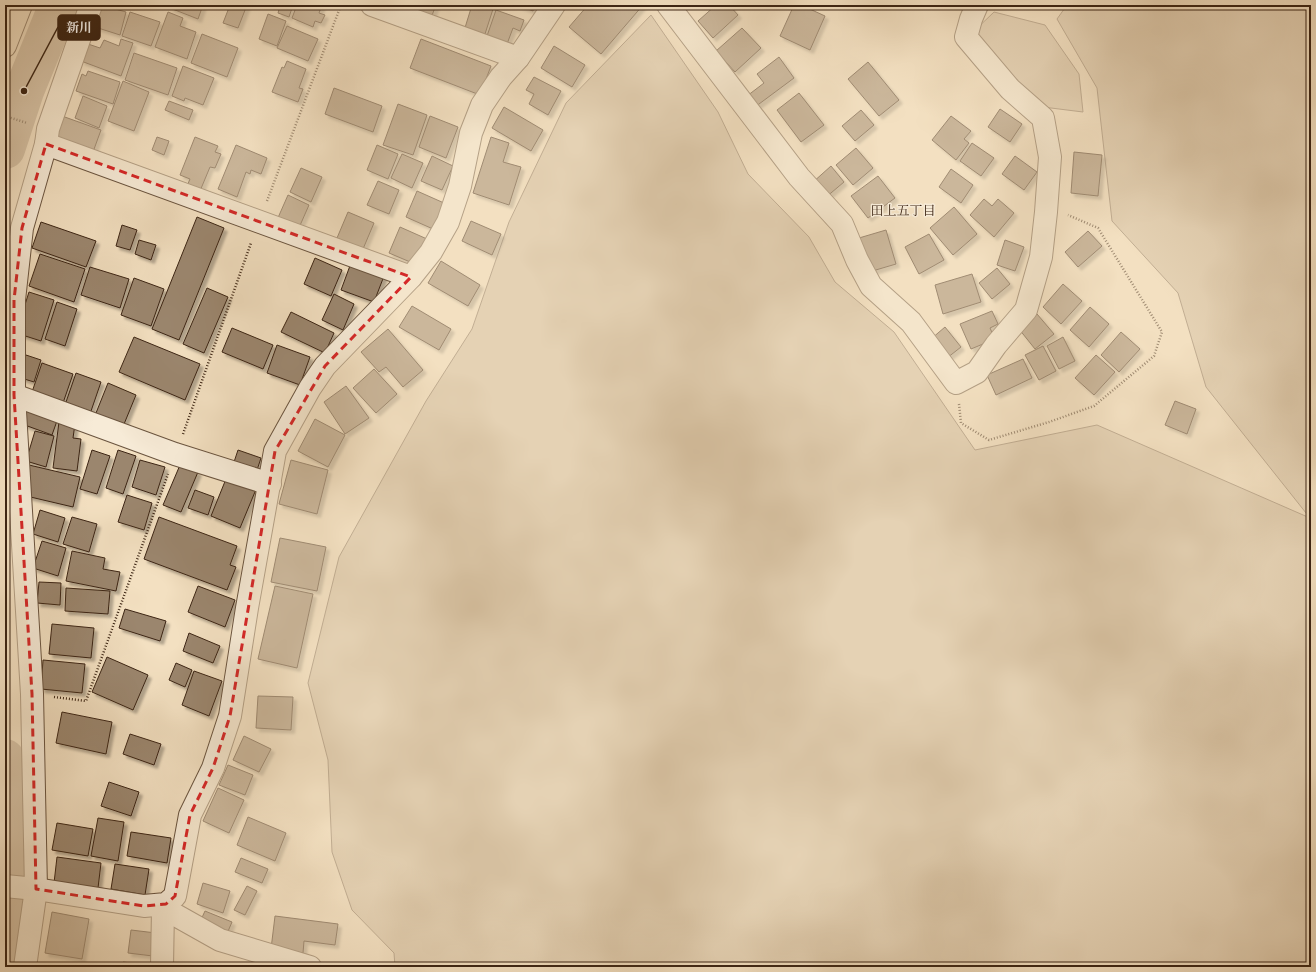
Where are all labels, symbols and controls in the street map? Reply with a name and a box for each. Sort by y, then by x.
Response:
callout: 新川 [58,15,100,40]
text: 新川 [66,20,92,38]
district label: 田上五丁目 [870,203,936,221]

